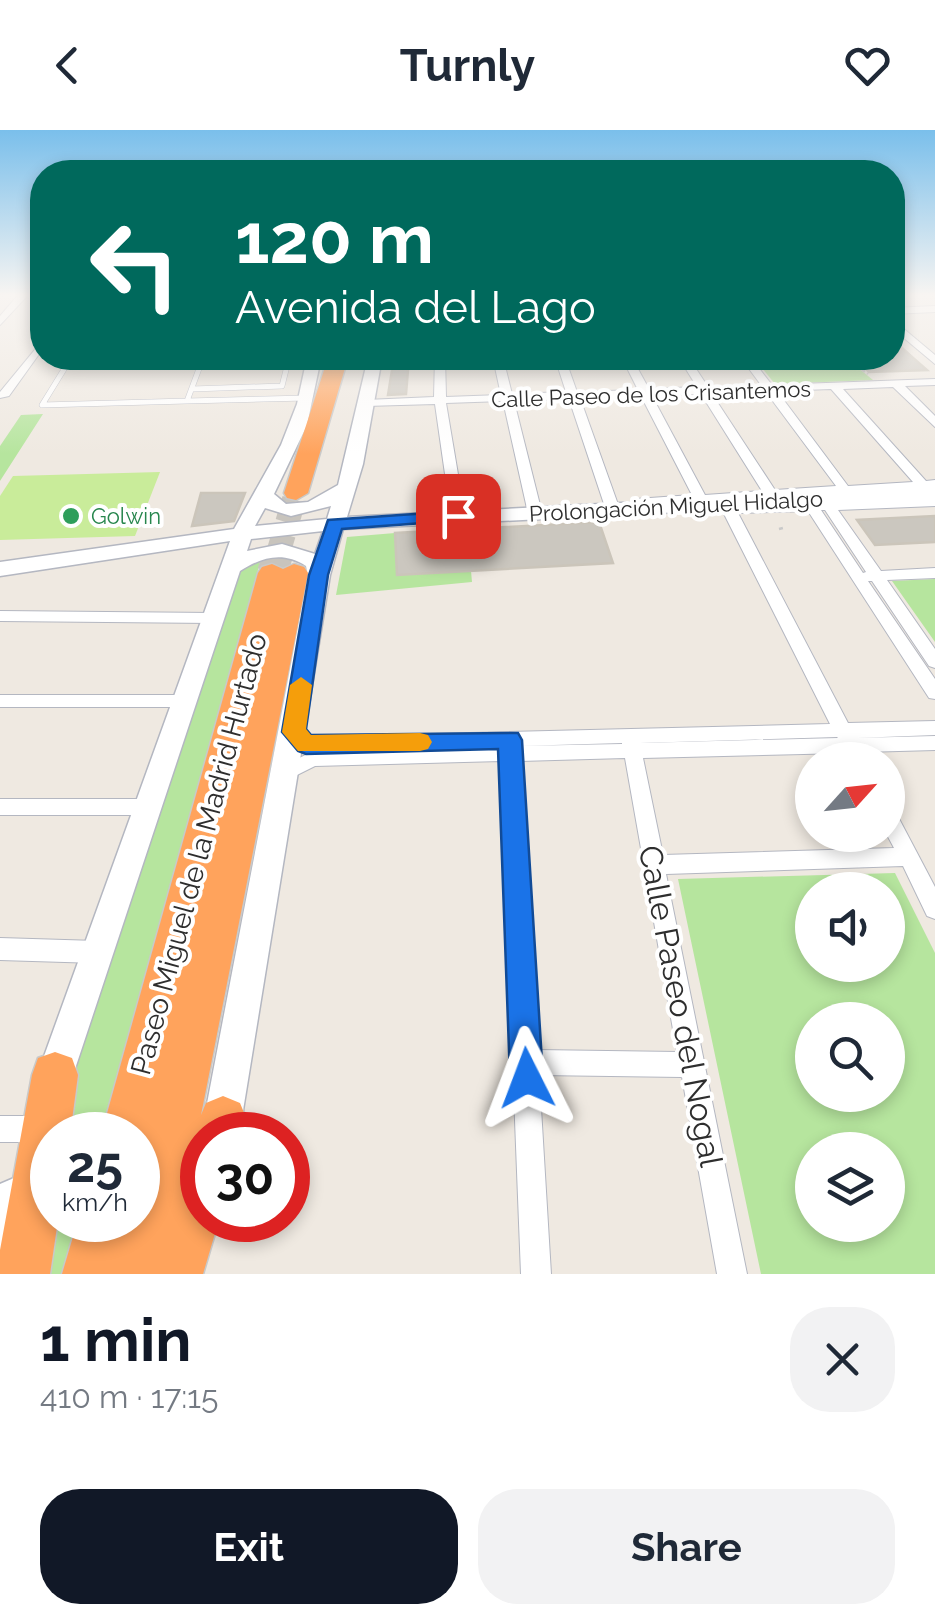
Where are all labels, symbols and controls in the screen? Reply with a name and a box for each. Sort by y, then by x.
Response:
icon: back [40,38,95,93]
icon: heart [840,38,895,93]
text: Turnly [400,39,535,92]
text: 120 m [235,197,434,279]
icon: left [70,200,200,330]
text: Avenida del Lago [235,281,596,334]
street label: Calle Paseo de los Crisantemos [491,375,811,413]
pin [416,474,501,559]
street label: Prolongación Miguel Hidalgo [529,485,823,527]
icon: arrive [431,489,486,544]
place label: Golwin [91,503,161,529]
marker: Golwin [60,505,82,527]
street label: Paseo Miguel de la Madrid Hurtado [124,630,274,1078]
north arrow [795,742,905,852]
map controls [795,742,905,1242]
street label: Calle Paseo del Nogal [632,842,730,1170]
button: sound [795,872,905,982]
button: search [795,1002,905,1112]
position arrow [475,1026,579,1130]
speed limit sign: 30 [180,1112,310,1242]
button: layers [795,1132,905,1242]
text: 25 [67,1135,123,1194]
text: km/h [62,1187,128,1217]
text: 1 min [40,1305,191,1375]
button: close [790,1307,895,1412]
text: 410 m · 17:15 [40,1378,219,1415]
button: Exit [40,1489,458,1604]
button: Share [478,1489,895,1604]

